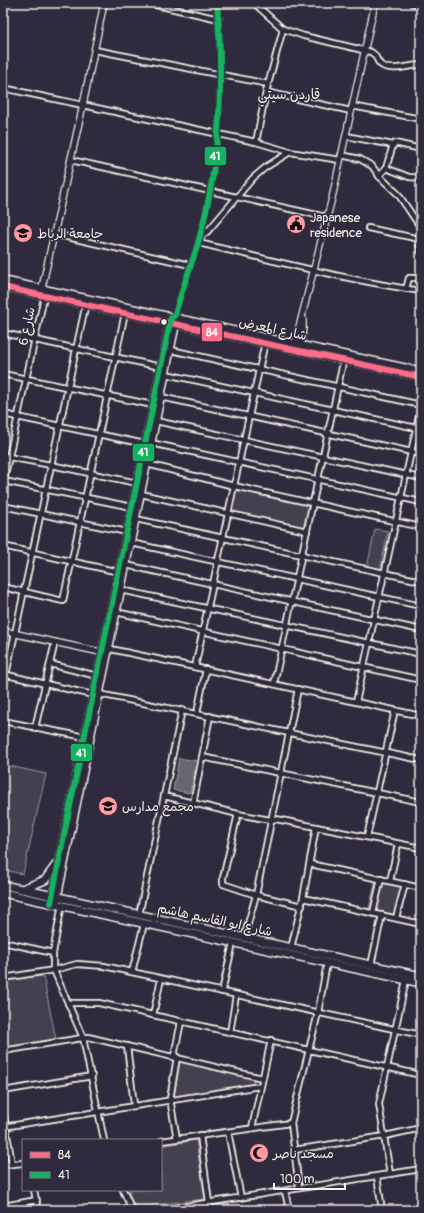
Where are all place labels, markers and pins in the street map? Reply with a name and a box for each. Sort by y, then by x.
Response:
place label: Japanese residence [310,210,363,241]
public building icon: Japanese residence [285,213,307,235]
school or university icon: جامعة الرباط [12,222,34,244]
place label: جامعة الرباط [37,226,103,242]
unlabelled marker [159,317,169,327]
school or university icon: مجمع مدارس [97,795,119,817]
place label: مجمع مدارس [122,799,194,817]
mosque icon: مسجد ناصر [248,1142,270,1164]
place label: مسجد ناصر [272,1146,334,1162]

